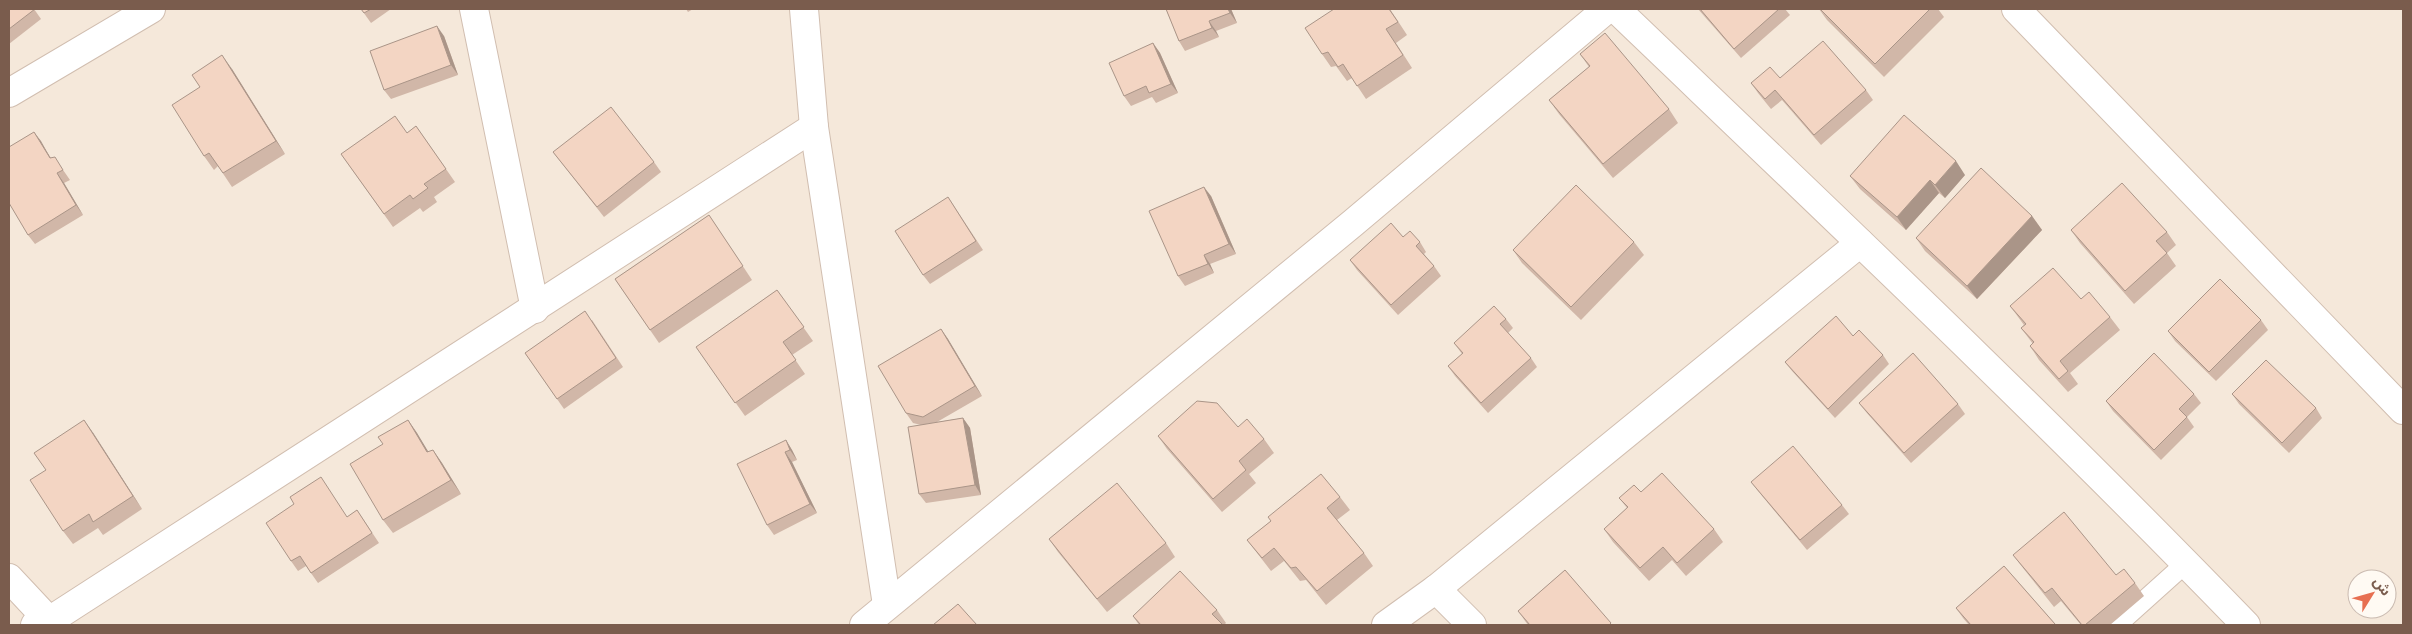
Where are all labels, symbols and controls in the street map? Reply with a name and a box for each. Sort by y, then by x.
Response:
north arrow [2347,569,2397,619]
text: ش [2369,572,2396,599]

